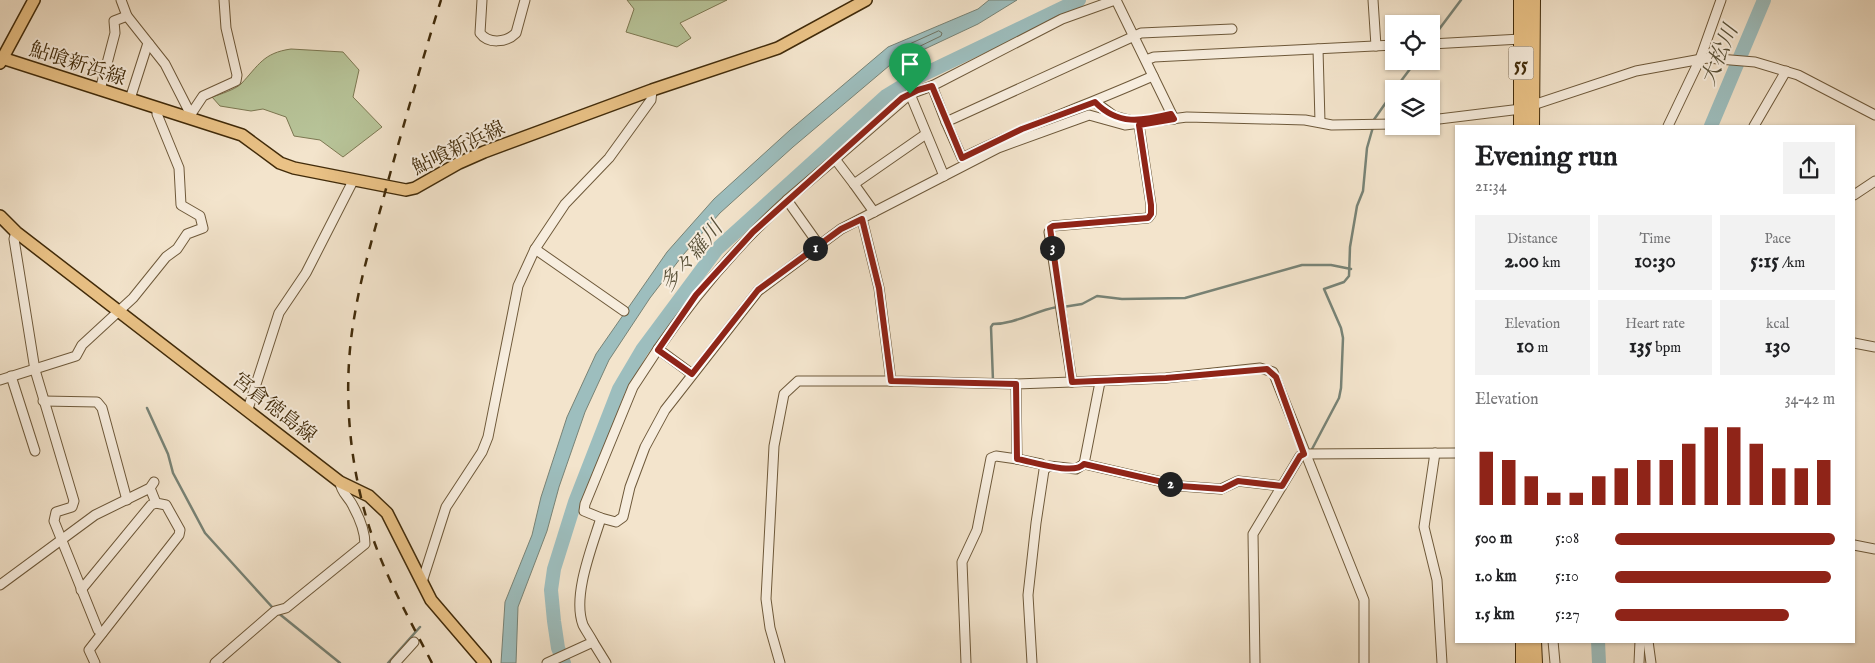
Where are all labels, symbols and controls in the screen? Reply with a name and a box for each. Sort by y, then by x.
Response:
map controls [1385,15,1440,135]
button: locate [1385,15,1440,70]
water label: 大松川 [1696,19,1746,90]
street label: 鮎喰新浜線 [26,37,129,92]
pin [889,43,931,94]
road number: 55 [1508,46,1534,80]
icon: arrive [896,50,924,78]
button: layers [1385,80,1440,135]
street label: 鮎喰新浜線 [408,116,509,181]
text: Evening run [1475,140,1618,175]
button: share [1783,142,1835,194]
text: 21:34 [1475,177,1507,197]
water label: 多々羅川 [655,215,731,298]
text: Distance [1507,230,1558,248]
text: Time [1639,230,1671,248]
text: Pace [1764,230,1791,248]
pin: 1 [802,236,828,260]
pin: 3 [1040,236,1064,260]
text: 1 [813,239,818,257]
text: 3 [1050,239,1055,257]
text: 2.00 [1504,248,1539,275]
text: 10:30 [1634,248,1676,275]
text: 5:15 [1750,248,1779,275]
text: km [1539,254,1561,272]
text: /km [1779,254,1805,272]
text: Elevation [1505,315,1560,333]
text: Heart rate [1625,315,1685,333]
text: kcal [1766,315,1789,333]
text: 10 [1516,333,1534,360]
text: 135 [1629,333,1652,360]
text: 130 [1765,333,1791,360]
text: m [1534,339,1548,357]
text: bpm [1652,339,1681,357]
street label: 宮倉徳島線 [227,368,321,449]
text: Elevation [1475,390,1538,410]
text: 34–42 m [1785,390,1835,410]
pin: 2 [1158,472,1182,496]
text: 2 [1167,475,1174,493]
text: 500 m [1475,529,1512,549]
text: 5:08 [1555,529,1579,549]
text: 1.0 km [1475,567,1517,587]
text: 5:10 [1555,567,1579,587]
text: 1.5 km [1475,605,1515,625]
text: 5:27 [1555,605,1580,625]

